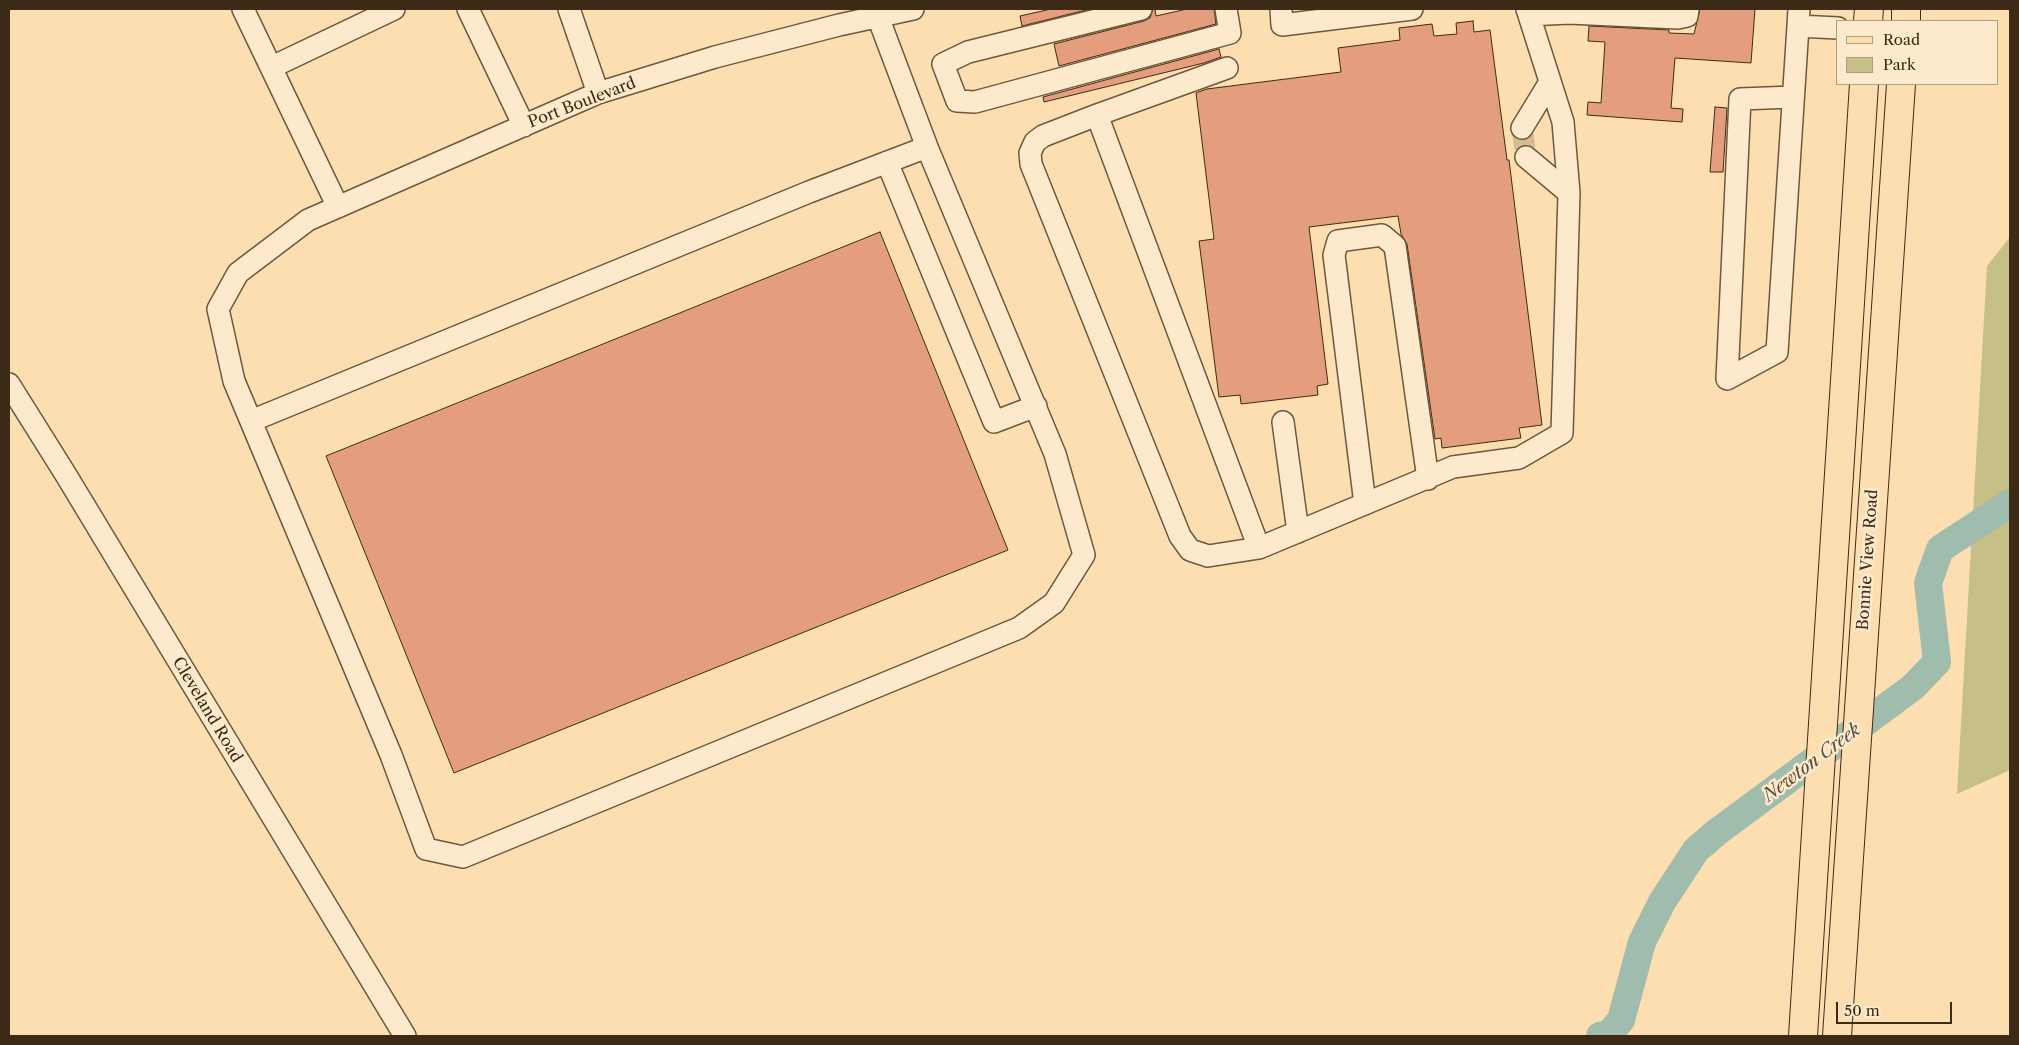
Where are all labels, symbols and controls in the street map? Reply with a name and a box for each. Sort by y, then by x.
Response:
legend [1836,20,1999,85]
text: Road [1883,30,1920,49]
text: Park [1883,55,1916,74]
street label: Port Boulevard [525,74,639,132]
street label: Bonnie View Road [1853,489,1883,631]
street label: Cleveland Road [168,654,246,766]
water label: Newton Creek [1759,719,1865,807]
scale bar [1839,992,1955,1024]
text: 50 m [1844,1001,1880,1020]

